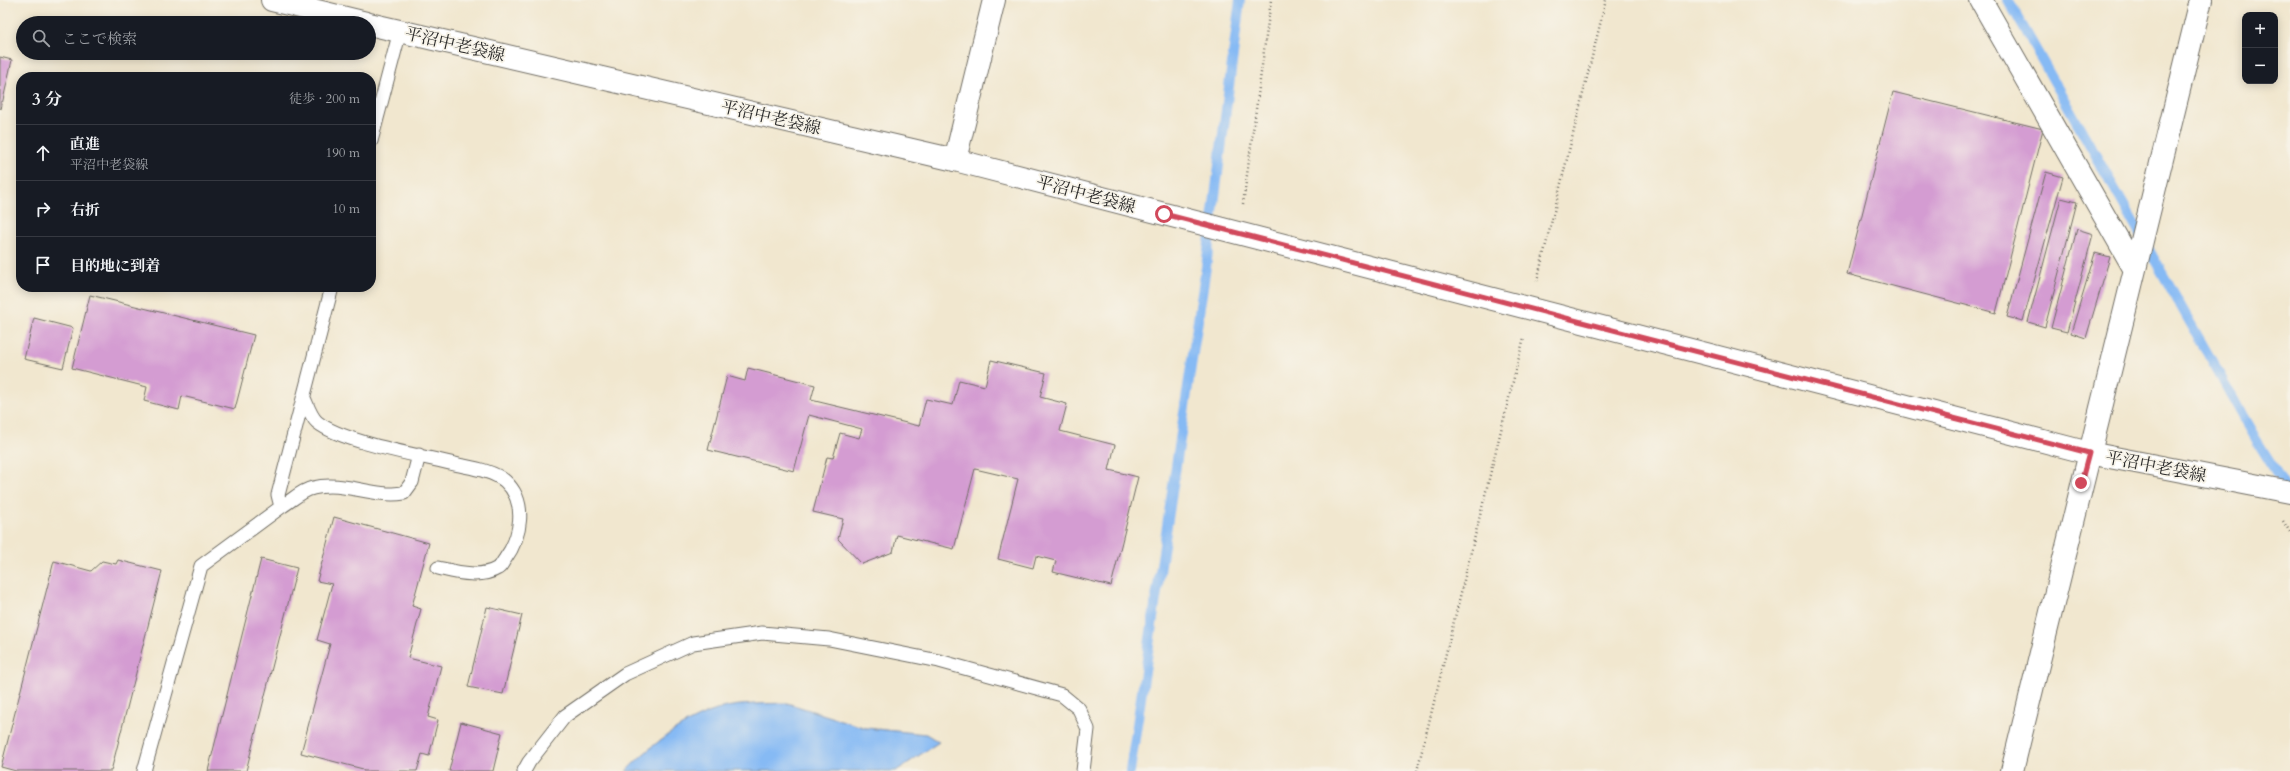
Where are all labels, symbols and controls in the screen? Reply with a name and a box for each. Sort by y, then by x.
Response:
map controls [2242,12,2278,84]
button: + [2242,12,2278,48]
search box [16,16,376,60]
street label: 平沼中老袋線 [403,22,507,67]
icon: search [30,27,52,49]
text: ここで検索 [62,29,137,49]
button: − [2242,48,2278,84]
text: 3 分 [32,88,62,111]
text: 徒歩 · 200 m [289,90,360,108]
street label: 平沼中老袋線 [719,95,823,140]
text: 直進 [70,134,100,154]
icon: ahead [32,142,54,164]
text: 190 m [326,144,360,162]
text: 平沼中老袋線 [70,156,148,174]
street label: 平沼中老袋線 [1034,170,1138,219]
icon: right [32,198,54,220]
text: 右折 [70,200,100,220]
text: 10 m [332,200,360,218]
route start [1155,205,1173,223]
icon: arrive [32,254,54,276]
text: 目的地に到着 [70,256,160,276]
street label: 平沼中老袋線 [2104,445,2208,488]
route end [2072,474,2090,492]

